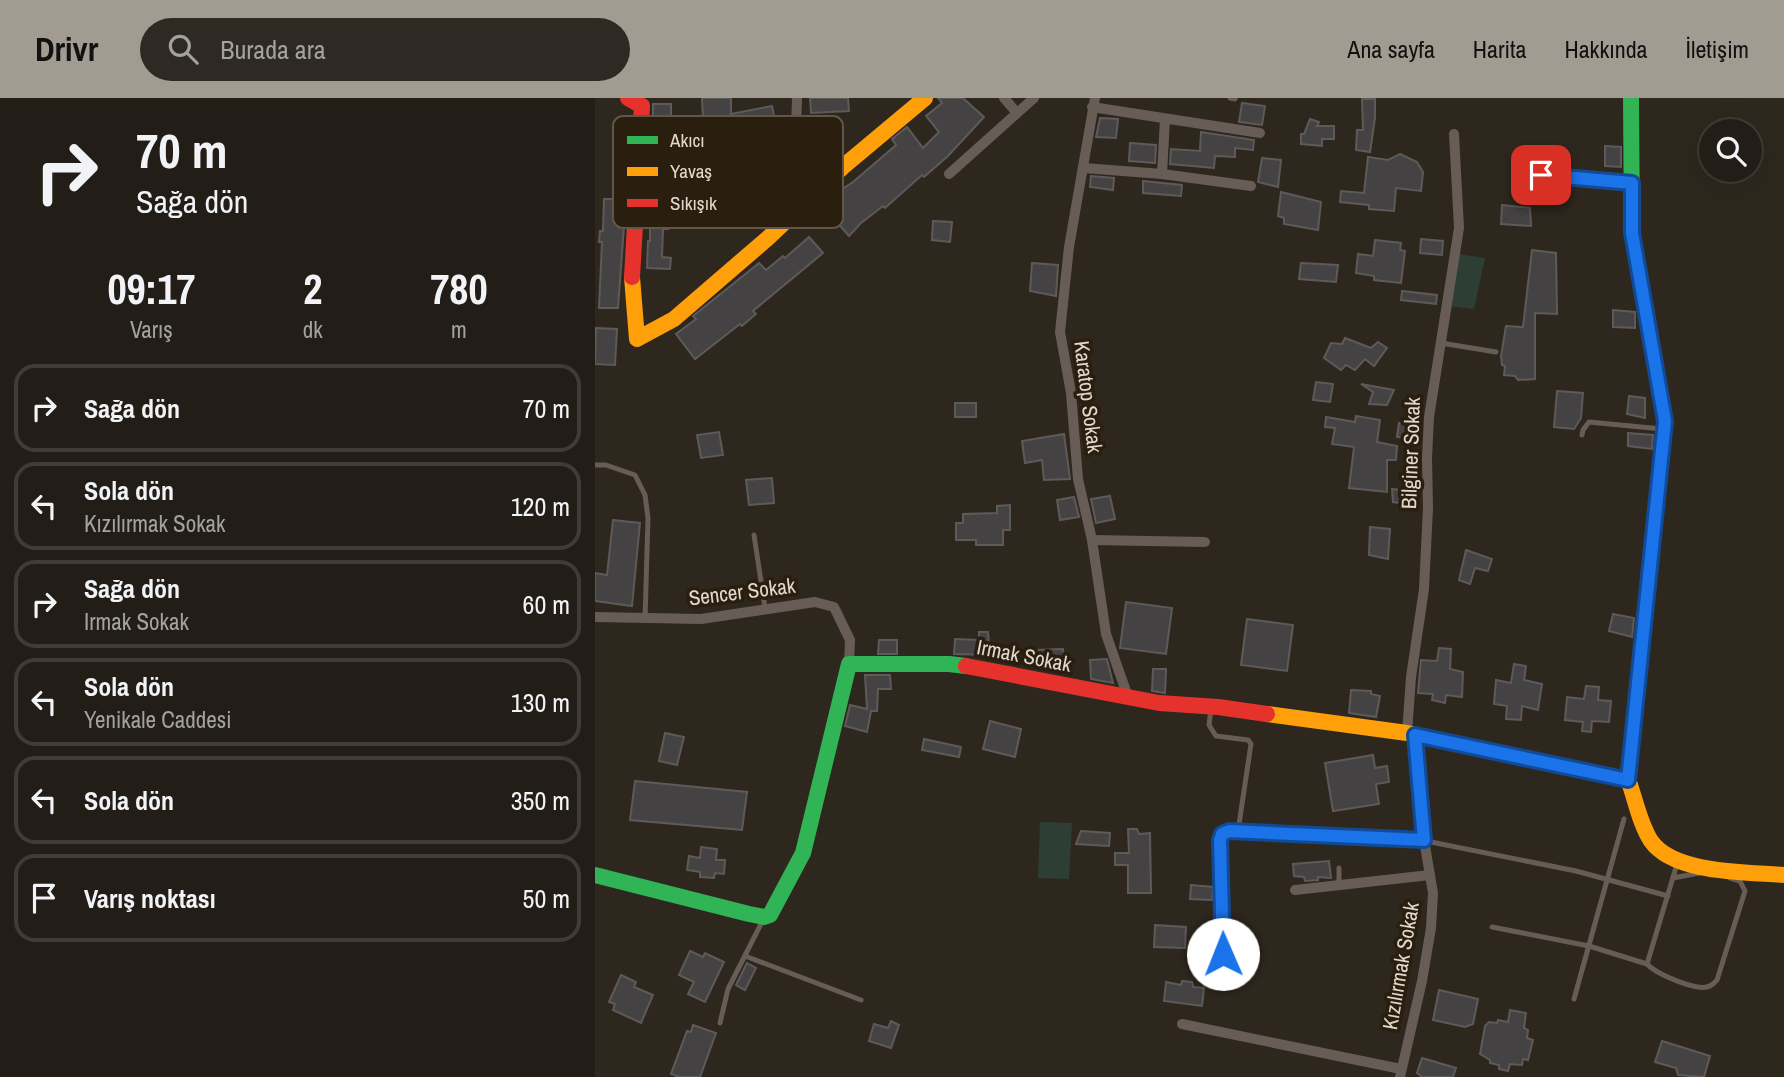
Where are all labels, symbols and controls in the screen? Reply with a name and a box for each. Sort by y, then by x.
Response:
search box [140,18,630,81]
text: Drivr [35,27,98,71]
icon: search [164,30,202,68]
text: Burada ara [220,32,326,67]
text: Ana sayfa [1347,33,1435,65]
text: Harita [1473,33,1526,65]
text: Hakkında [1564,33,1648,65]
text: İletişim [1686,33,1749,65]
legend [613,116,843,228]
text: 70 m [136,117,228,183]
map controls [1699,119,1762,182]
button: search [1699,119,1762,182]
icon: right [21,126,112,217]
text: Akıcı [669,127,705,153]
pin [1511,145,1571,205]
icon: arrive [1522,156,1560,194]
text: Yavaş [670,158,712,184]
text: Sağa dön [136,180,248,223]
text: Sıkışık [670,190,717,216]
text: 09:17 [107,261,195,317]
text: 2 [303,261,322,317]
text: 780 [430,261,488,317]
text: Varış [130,314,173,345]
text: dk [303,314,323,345]
text: m [451,314,467,345]
street label: Karatop Sokak [1067,339,1110,455]
icon: right [25,389,63,427]
text: Sağa dön [84,391,180,426]
text: 70 m [523,391,570,426]
street label: Bilginer Sokak [1394,396,1427,509]
text: Sola dön [84,473,174,508]
icon: left [25,487,63,525]
text: 120 m [511,489,570,524]
text: Kızılırmak Sokak [84,508,226,539]
text: Sağa dön [84,571,180,606]
street label: Sencer Sokak [687,571,797,612]
icon: right [25,585,63,623]
text: 60 m [523,587,570,622]
text: Irmak Sokak [84,606,189,637]
street label: Irmak Sokak [974,632,1074,679]
text: Sola dön [84,669,174,704]
icon: left [25,683,63,721]
text: 130 m [511,685,570,720]
text: Yenikale Caddesi [84,704,231,735]
icon: left [25,781,63,819]
text: Sola dön [84,783,174,818]
text: 350 m [511,783,570,818]
icon: arrive [25,879,63,917]
text: Varış noktası [84,881,216,916]
text: 50 m [523,881,570,916]
street label: Kızılırmak Sokak [1375,899,1426,1032]
position arrow [1186,917,1260,991]

